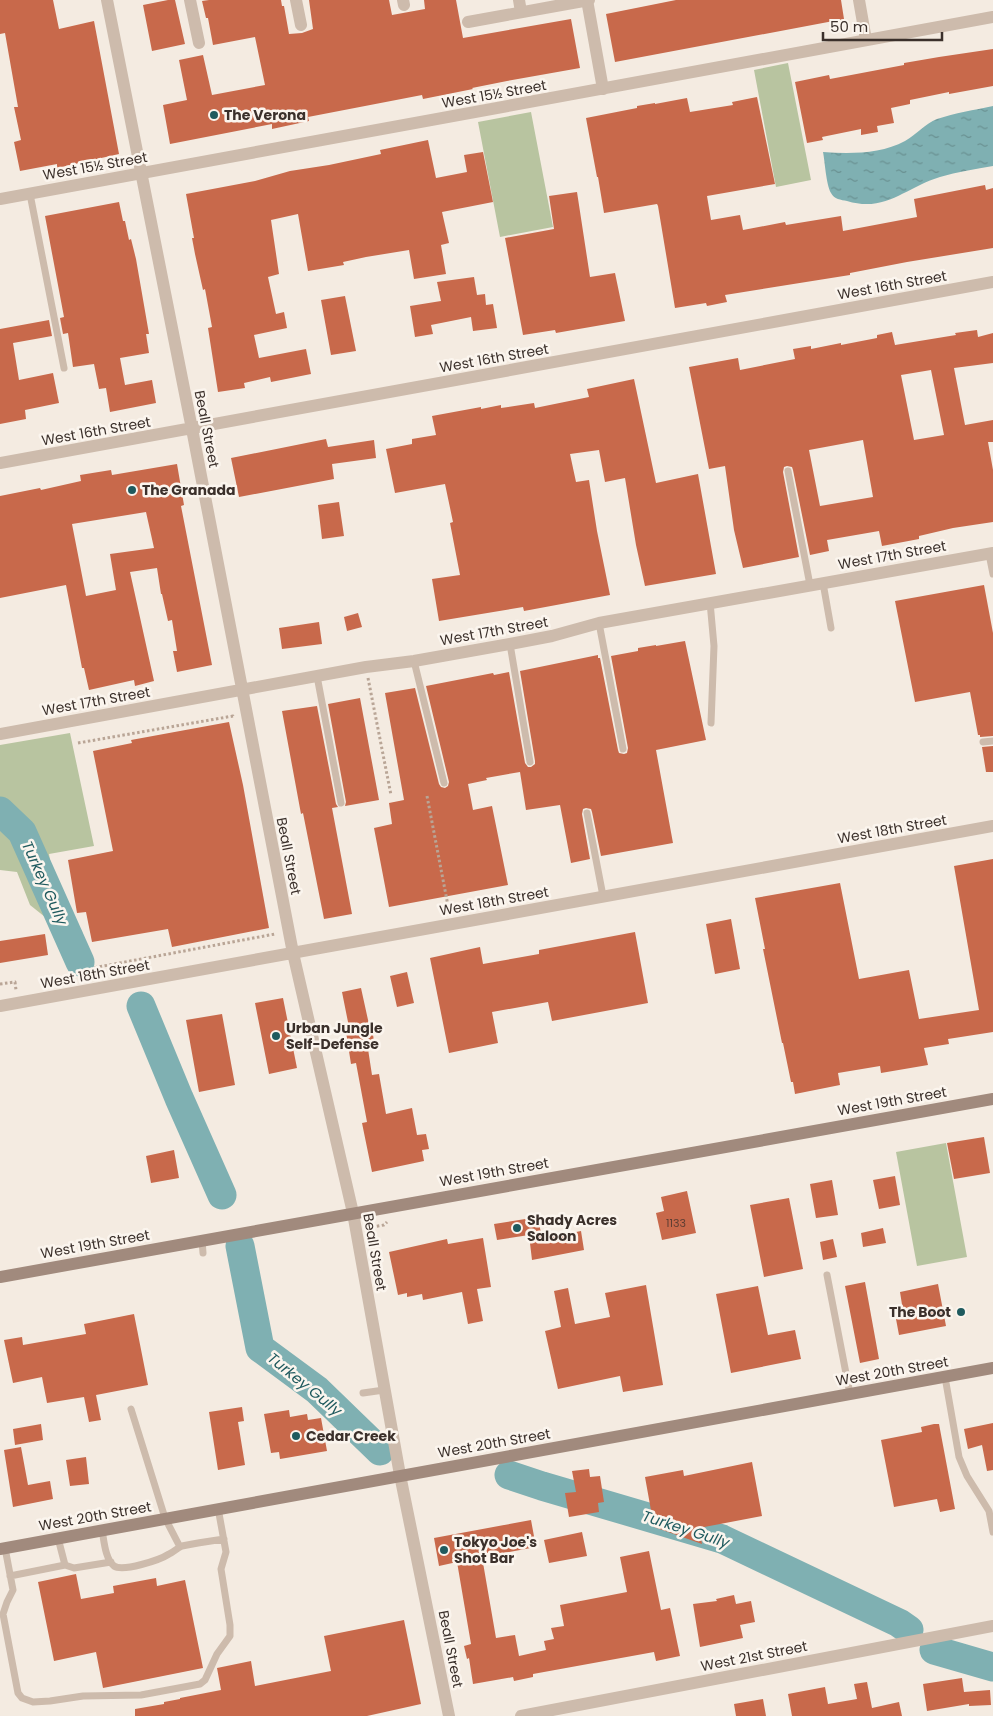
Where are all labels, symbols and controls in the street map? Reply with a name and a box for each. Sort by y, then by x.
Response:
scale bar [823,10,942,42]
text: 50 m [830,16,868,37]
street label: West 15½ Street [440,75,548,113]
place label: The Verona [224,105,306,125]
marker: The Verona [208,109,220,121]
street label: West 15½ Street [41,147,149,185]
street label: West 16th Street [836,266,948,304]
street label: West 16th Street [438,339,550,377]
street label: Beall Street [190,389,224,469]
street label: West 16th Street [40,412,152,450]
place label: The Granada [142,480,235,500]
marker: The Granada [126,484,138,496]
street label: West 17th Street [836,536,948,574]
street label: West 17th Street [438,612,550,650]
street label: West 17th Street [40,682,152,720]
street label: West 18th Street [836,810,948,848]
street label: Beall Street [272,816,306,896]
water label: Turkey Gully [17,837,73,929]
street label: West 18th Street [438,882,550,920]
street label: West 18th Street [39,955,151,993]
place label: Urban Jungle Self-Defense [286,1018,383,1054]
marker: Urban Jungle Self-Defense [270,1030,282,1042]
street label: West 19th Street [836,1082,948,1120]
street label: West 19th Street [438,1153,550,1191]
place label: Shady Acres Saloon [527,1210,617,1246]
street label: Beall Street [358,1212,392,1292]
house number: 1133 [666,1215,686,1231]
marker: Shady Acres Saloon [511,1222,523,1234]
street label: West 19th Street [39,1225,151,1263]
place label: The Boot [889,1302,951,1322]
marker: The Boot [955,1306,967,1318]
water label: Turkey Gully [263,1347,347,1421]
street label: West 20th Street [834,1351,950,1391]
street label: West 20th Street [436,1423,552,1463]
place label: Cedar Creek [306,1426,396,1446]
marker: Cedar Creek [290,1430,302,1442]
street label: West 20th Street [37,1496,153,1536]
water label: Turkey Gully [640,1505,733,1553]
place label: Tokyo Joe's Shot Bar [454,1532,537,1568]
marker: Tokyo Joe's Shot Bar [438,1544,450,1556]
street label: Beall Street [434,1609,468,1689]
street label: West 21st Street [699,1636,809,1676]

